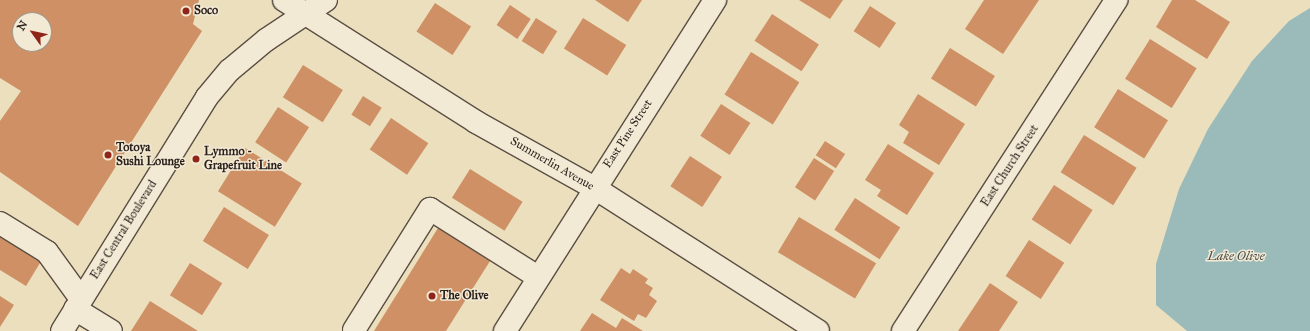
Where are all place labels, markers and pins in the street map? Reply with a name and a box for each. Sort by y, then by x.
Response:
place label: Soco [194,4,218,18]
marker: Soco [181,6,191,16]
place label: Totoya Sushi Lounge [116,141,185,169]
place label: Lymmo - Grapefruit Line [204,145,282,173]
marker: Totoya Sushi Lounge [103,150,113,160]
marker: Lymmo - Grapefruit Line [191,154,201,164]
place label: The Olive [440,289,489,303]
marker: The Olive [427,291,437,301]

